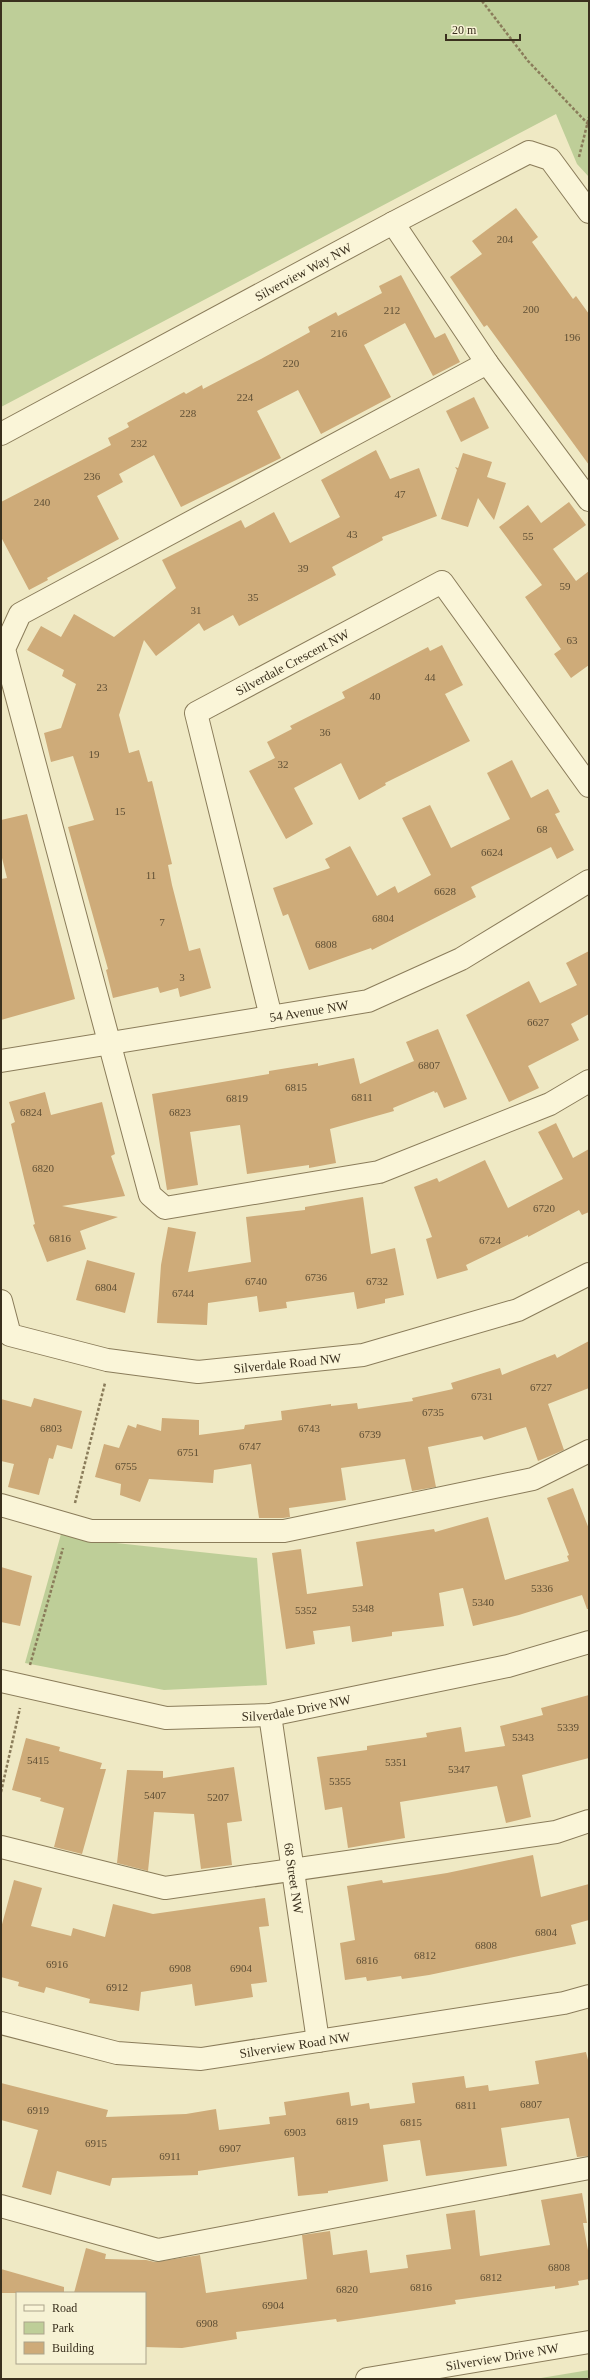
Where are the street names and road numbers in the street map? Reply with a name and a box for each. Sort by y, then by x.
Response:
street label: Silverview Way NW [252,239,355,304]
street label: Silverdale Crescent NW [233,626,352,699]
street label: 54 Avenue NW [268,997,350,1025]
street label: Silverdale Road NW [233,1350,343,1376]
street label: Silverdale Drive NW [241,1691,353,1724]
street label: 68 Street NW [281,1842,306,1916]
street label: Silverview Road NW [238,2029,352,2061]
street label: Silverview Drive NW [445,2340,560,2374]

